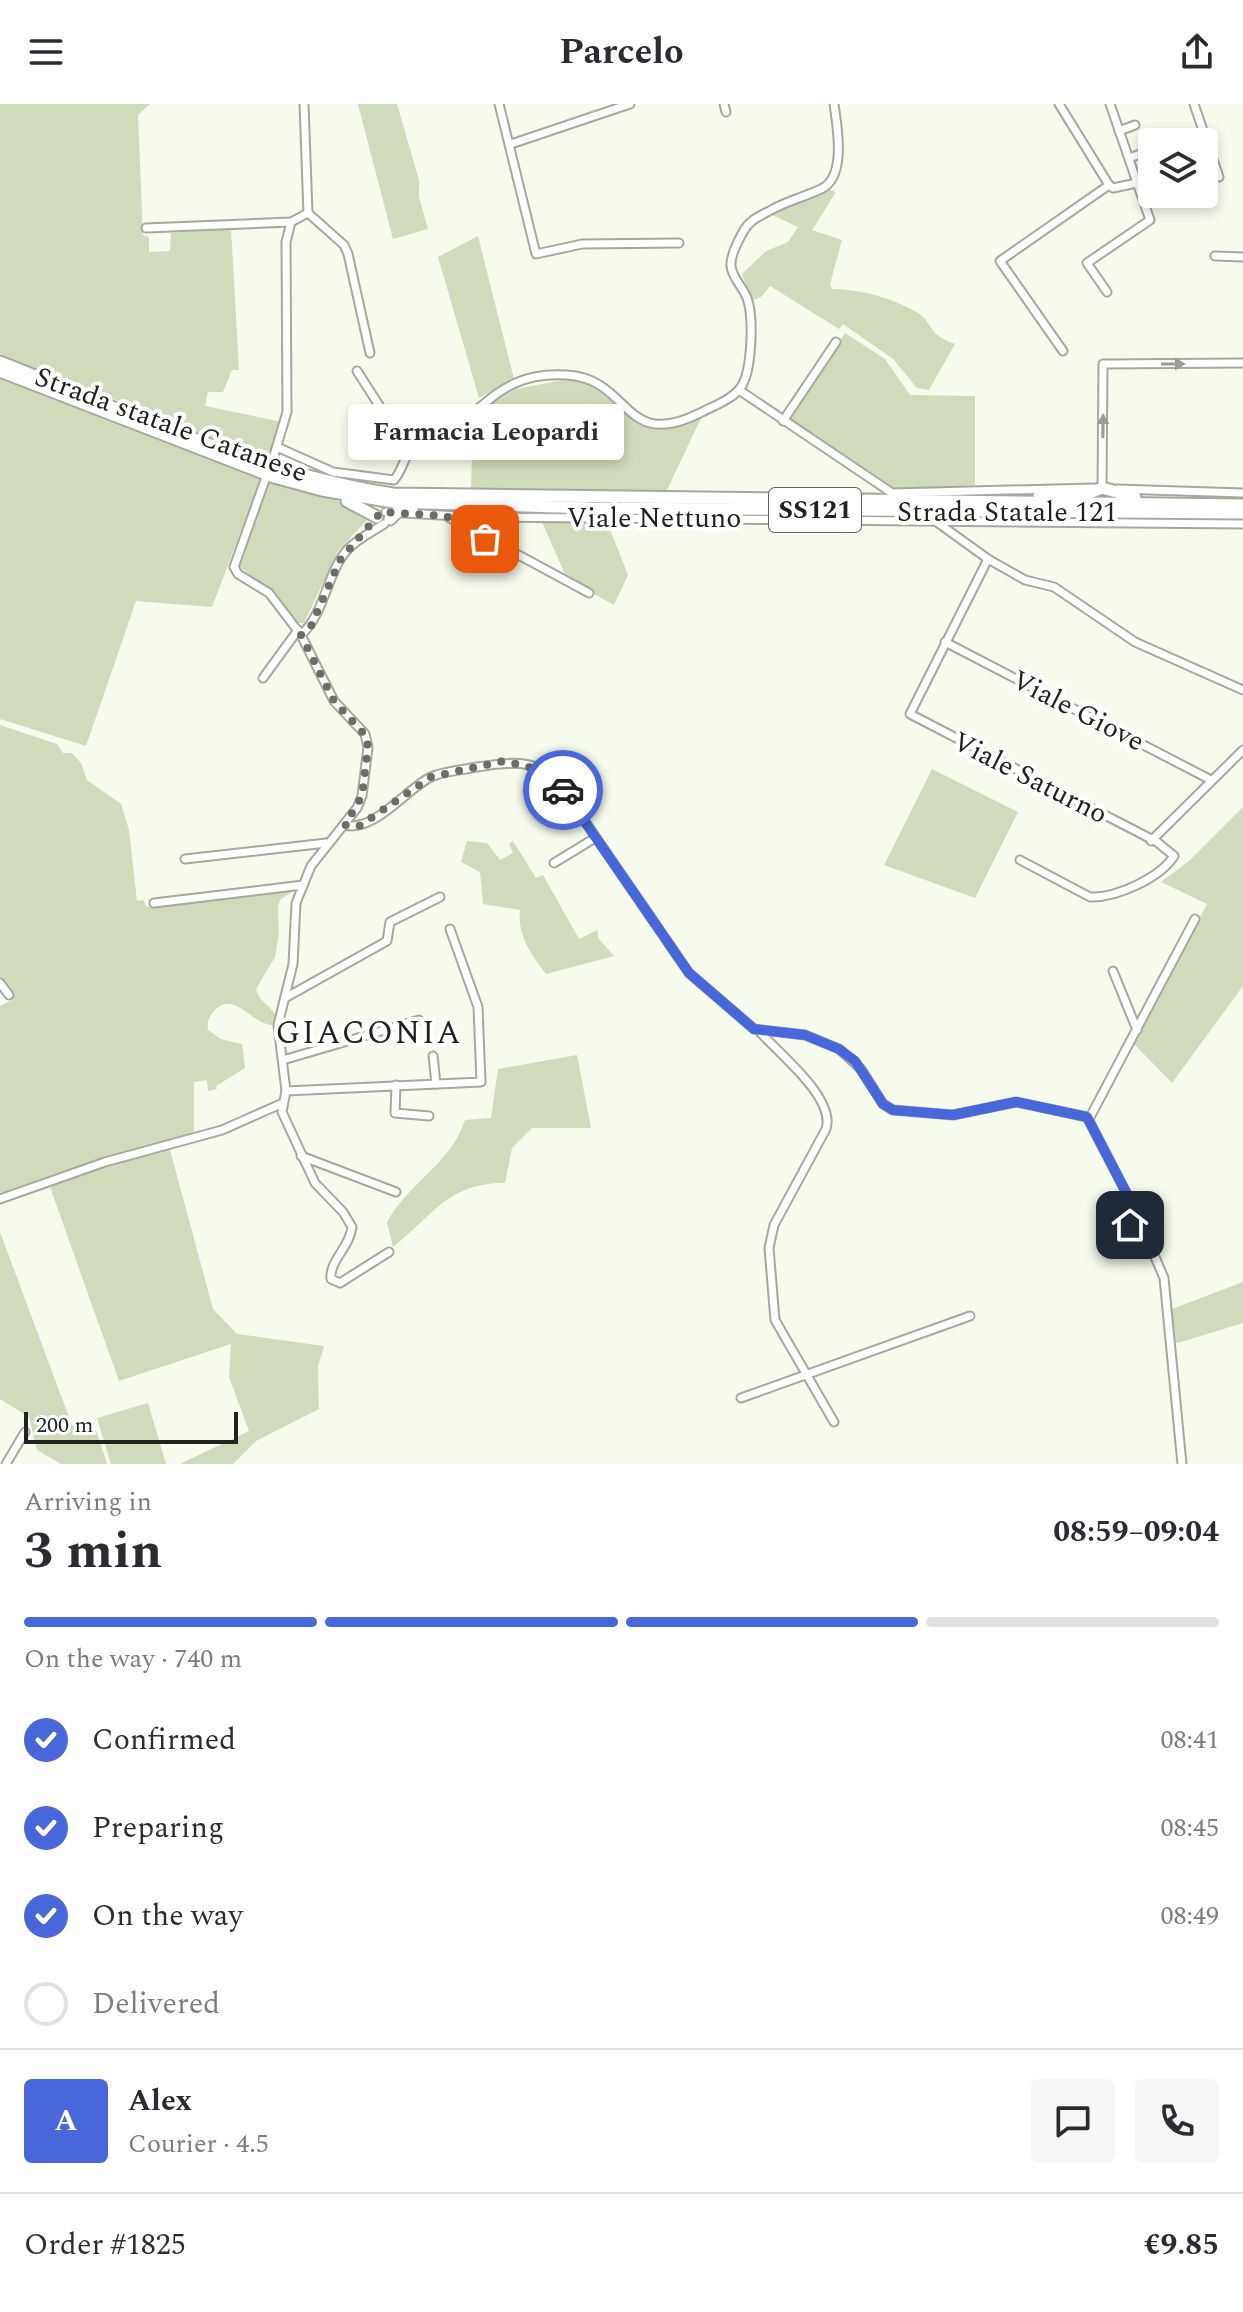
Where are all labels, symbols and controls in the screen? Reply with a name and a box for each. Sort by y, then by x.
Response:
text: Parcelo [559,25,684,80]
icon: menu [24,30,68,74]
icon: share [1175,30,1219,74]
map controls [1138,128,1218,208]
button: layers [1138,128,1218,208]
street label: Strada statale Catanese [29,356,313,494]
one-way arrow [1161,358,1186,370]
callout: Farmacia Leopardi [347,403,623,459]
text: Farmacia Leopardi [373,412,599,452]
one-way arrow [1096,413,1109,438]
road number: SS121 [769,488,861,532]
street label: Strada Statale 121 [897,491,1117,534]
street label: Viale Nettuno [567,497,741,540]
pin [451,505,519,573]
icon: bag [463,517,507,561]
street label: Viale Giove [1004,659,1152,763]
street label: Viale Saturno [945,720,1115,836]
courier [523,750,603,830]
icon: car [541,768,585,812]
district label: GIACONIA [276,1009,462,1058]
pin [1096,1191,1164,1259]
icon: home [1108,1203,1152,1247]
scale bar [24,1408,238,1444]
text: 200 m [36,1409,93,1442]
text: Arriving in [24,1482,152,1522]
text: 08:59–09:04 [1053,1509,1219,1555]
text: 3 min [24,1512,162,1591]
text: On the way · 740 m [24,1639,242,1679]
text: Confirmed [92,1717,236,1763]
icon: check [24,1718,68,1762]
text: 08:41 [1160,1720,1219,1760]
text: Preparing [92,1805,224,1851]
icon: check [24,1806,68,1850]
text: 08:45 [1160,1808,1219,1848]
text: On the way [92,1893,243,1939]
icon: check [24,1894,68,1938]
text: 08:49 [1160,1896,1219,1936]
text: Delivered [92,1981,220,2027]
text: Alex [128,2078,192,2124]
button: chat [1031,2079,1115,2163]
button: phone [1135,2079,1219,2163]
text: A [54,2098,78,2144]
text: Courier · 4.5 [128,2124,269,2164]
text: Order #1825 [24,2222,186,2268]
text: €9.85 [1144,2222,1219,2268]

